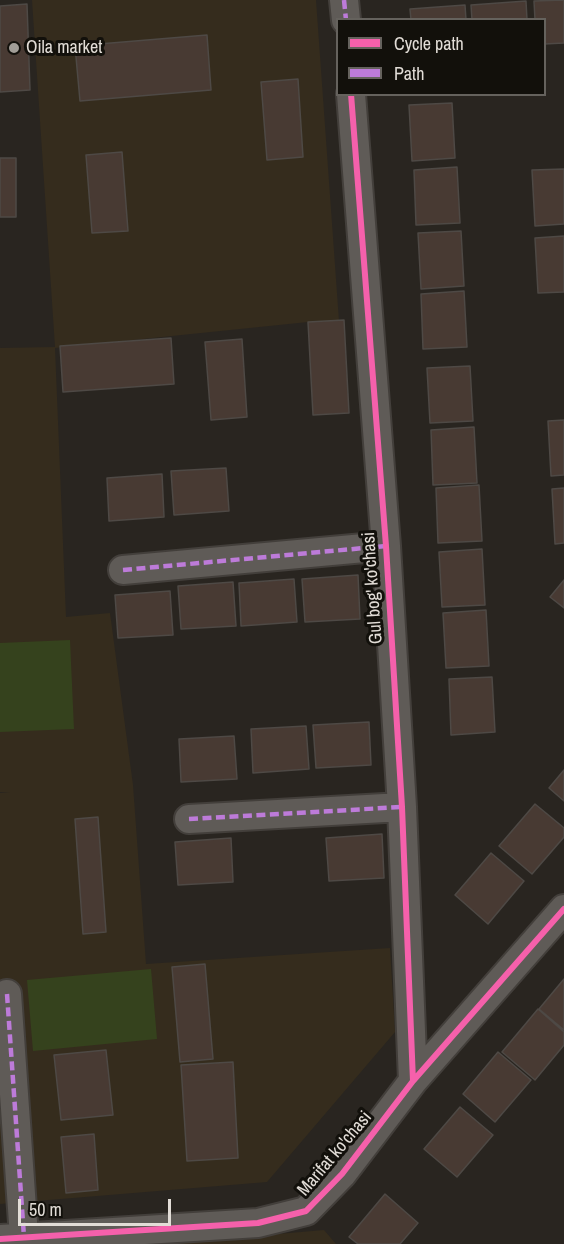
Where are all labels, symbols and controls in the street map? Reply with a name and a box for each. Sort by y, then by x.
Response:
legend [336,18,546,96]
text: Cycle path [394,31,464,56]
place label: Oila market [26,37,102,59]
marker: Oila market [7,41,21,55]
text: Path [394,61,424,86]
street label: Gul bog' ko'chasi [358,531,388,645]
street label: Marifat ko'chasi [293,1107,377,1201]
scale bar [21,1187,174,1225]
text: 50 m [29,1197,62,1222]

